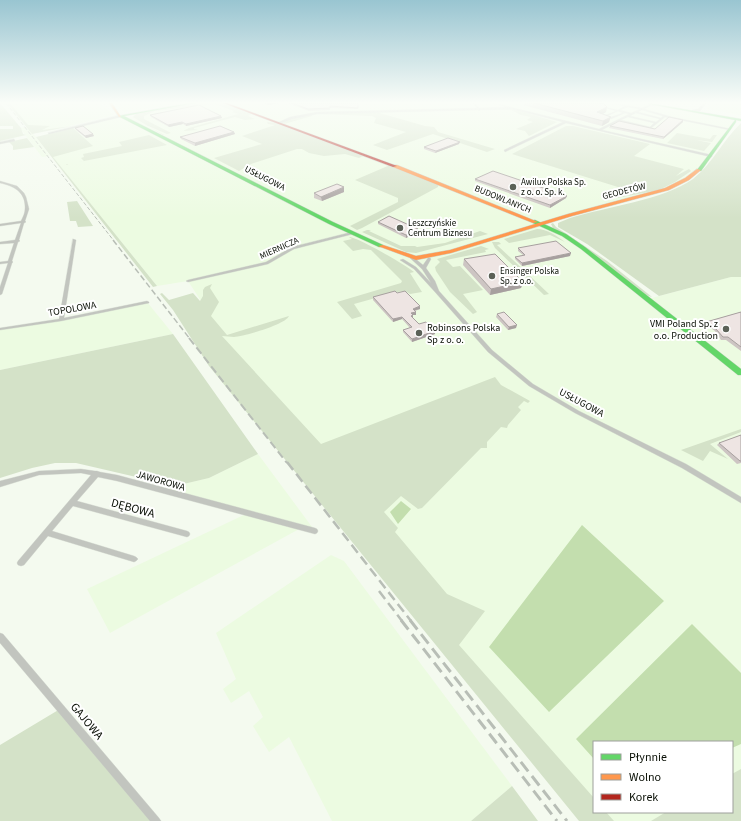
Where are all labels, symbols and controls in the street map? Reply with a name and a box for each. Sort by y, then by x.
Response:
street label: USŁUGOWA [242,163,287,194]
place label: Awilux Polska Sp. z o. o. Sp. k. [521,176,586,199]
street label: GEODETÓW [601,180,647,203]
street label: BUDOWLANYCH [473,182,533,217]
marker: Awilux Polska Sp. z o. o. Sp. k. [508,182,518,192]
place label: Leszczyńskie Centrum Biznesu [408,217,472,240]
marker: Leszczyńskie Centrum Biznesu [395,223,405,233]
street label: MIERNICZA [258,234,301,263]
place label: Ensinger Polska Sp. z o.o. [500,265,559,288]
marker: Ensinger Polska Sp. z o.o. [487,271,497,281]
street label: TOPOLOWA [47,298,98,320]
place label: VMI Poland Sp. z o.o. Production [650,317,718,343]
place label: Robinsons Polska Sp z o. o. [427,321,500,347]
marker: VMI Poland Sp. z o.o. Production [721,324,731,334]
marker: Robinsons Polska Sp z o. o. [414,328,424,338]
street label: USŁUGOWA [557,385,607,421]
street label: JAWOROWA [135,467,187,495]
street label: DĘBOWA [109,494,157,523]
street label: GAJOWA [66,699,107,744]
legend [593,741,733,813]
text: Płynnie [629,749,667,766]
text: Wolno [629,769,661,786]
text: Korek [629,789,658,806]

